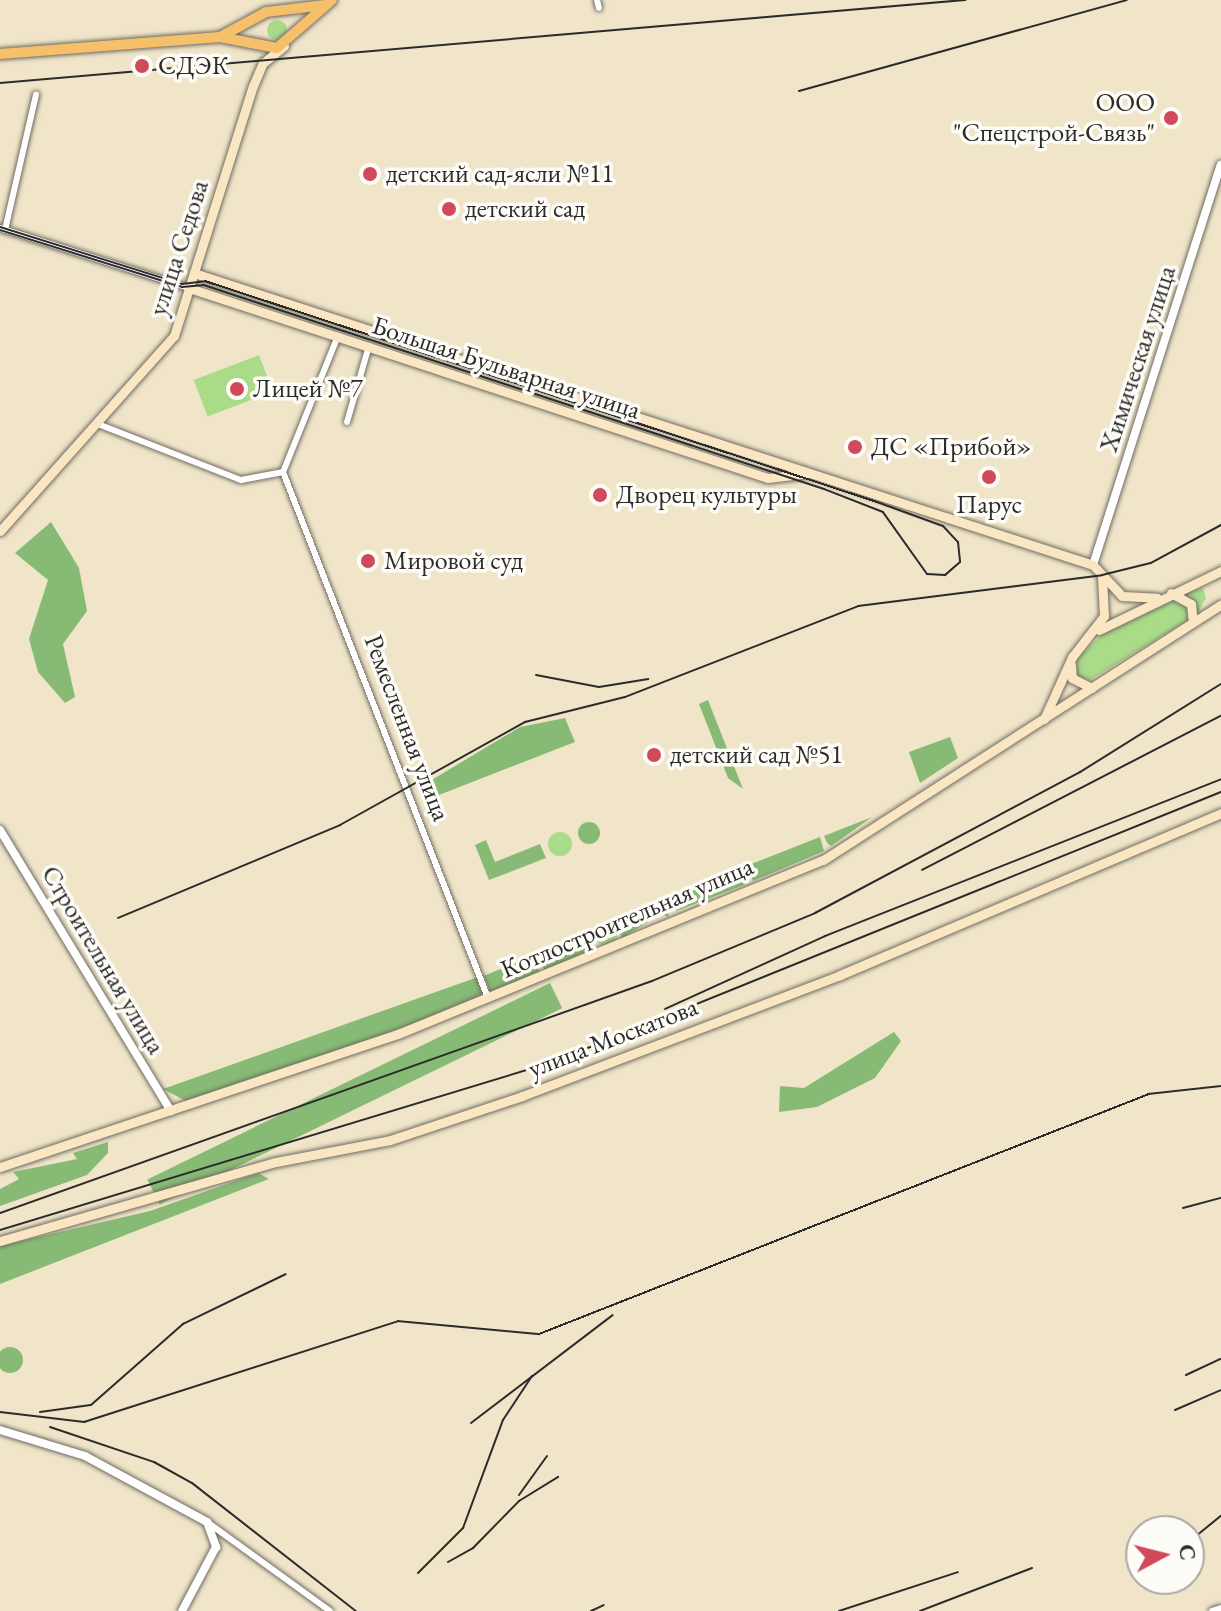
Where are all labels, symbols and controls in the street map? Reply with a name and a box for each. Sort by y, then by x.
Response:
place label: СДЭК [158,50,229,82]
marker: СДЭК [133,57,151,75]
place label: ООО "Спецстрой-Связь" [953,87,1155,148]
marker: ООО "Спецстрой-Связь" [1162,109,1180,127]
place label: детский сад-ясли №11 [386,158,614,190]
marker: детский сад-ясли №11 [361,165,379,183]
street label: улица Седова [142,176,216,320]
place label: детский сад [465,193,585,225]
marker: детский сад [440,200,458,218]
street label: Химическая улица [1093,262,1183,456]
street label: Большая Бульварная улица [368,310,644,426]
place label: Лицей №7 [253,373,363,405]
marker: Лицей №7 [228,380,246,398]
place label: ДC «Прибой» [871,431,1032,463]
marker: ДC «Прибой» [846,438,864,456]
marker: Парус [980,468,998,486]
place label: Дворец культуры [616,479,797,511]
marker: Дворец культуры [591,486,609,504]
place label: Парус [956,489,1022,521]
place label: Мировой суд [384,545,523,577]
marker: Мировой суд [359,552,377,570]
street label: Ремесленная улица [357,630,457,826]
place label: детский сад №51 [670,739,843,771]
marker: детский сад №51 [645,746,663,764]
street label: Котлостроительная улица [496,851,758,985]
street label: Строительная улица [34,860,172,1060]
street label: улица Москатова [524,991,702,1085]
north arrow [1125,1515,1205,1595]
text: С [1172,1543,1203,1562]

